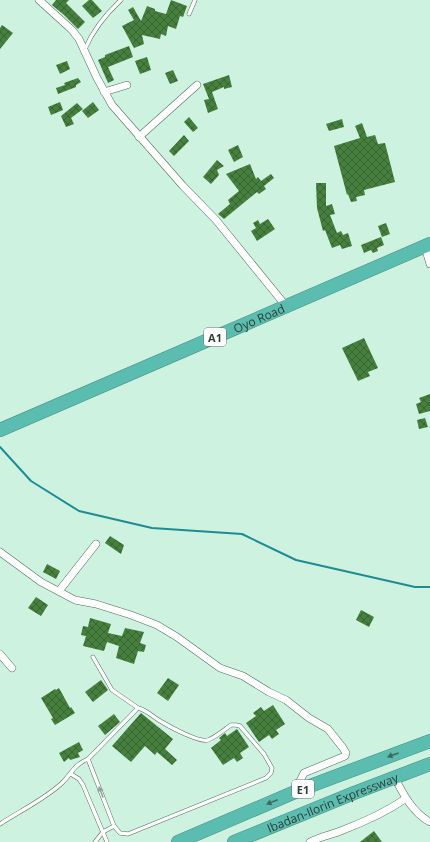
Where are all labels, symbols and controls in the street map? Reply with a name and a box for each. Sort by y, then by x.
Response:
street label: Oyo Road [231,299,287,337]
road number: A1 [204,328,226,346]
one-way arrow [387,752,399,758]
street label: Ibadan-Ilorin Expressway [264,768,401,836]
road number: E1 [292,780,314,798]
one-way arrow [98,787,104,798]
one-way arrow [266,799,278,805]

